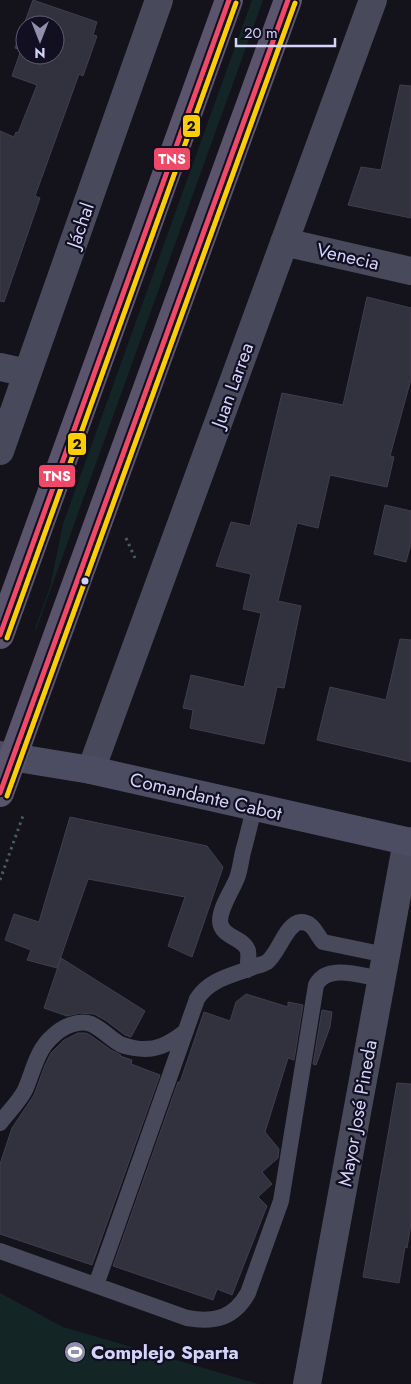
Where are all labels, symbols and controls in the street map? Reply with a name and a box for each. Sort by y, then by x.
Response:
north arrow [15,15,65,65]
scale bar [236,15,335,47]
text: 20 m [244,22,278,44]
text: N [34,43,46,63]
line badge: 2 [182,114,201,138]
text: 2 [186,116,196,136]
line badge: TNS [153,147,191,171]
text: TNS [158,149,186,169]
street label: Jáchal [59,199,101,254]
street label: Venecia [314,236,382,277]
street label: Juan Larrea [204,339,260,434]
line badge: 2 [67,432,87,456]
text: 2 [72,434,82,454]
line badge: TNS [38,464,76,488]
text: TNS [43,466,71,486]
unlabelled marker [80,576,90,586]
street label: Comandante Cabot [127,766,285,827]
street label: Mayor José Pineda [331,1038,384,1188]
place label: Complejo Sparta [91,1339,239,1366]
sports icon: Complejo Sparta [63,1340,87,1364]

